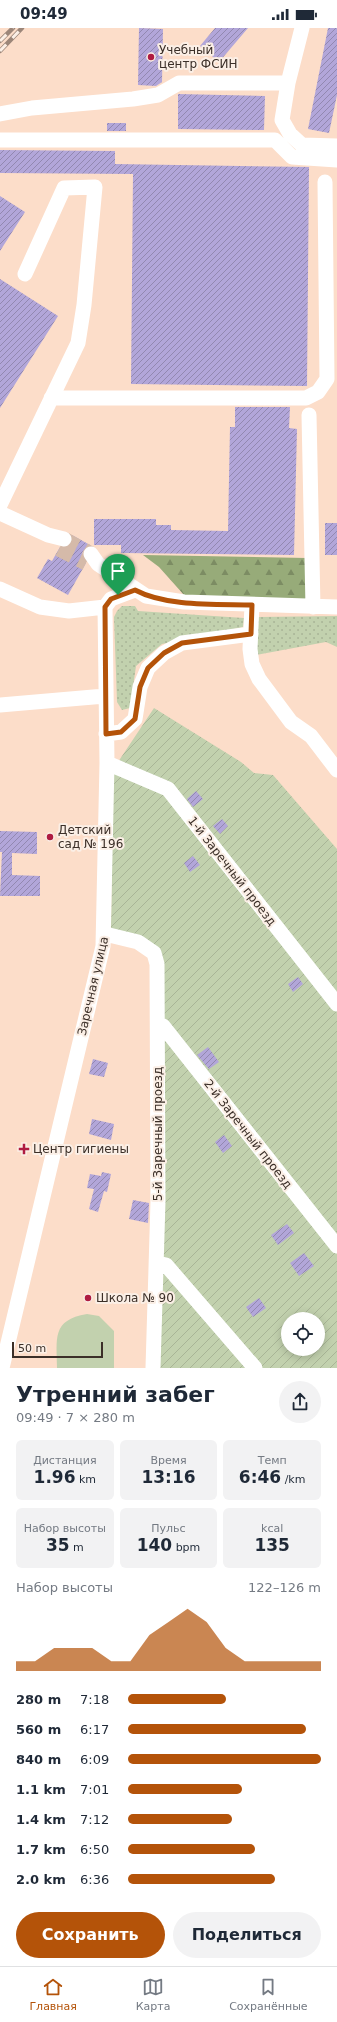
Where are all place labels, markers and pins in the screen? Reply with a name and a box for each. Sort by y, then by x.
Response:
place label: Учебный центр ФСИН [159,43,238,71]
marker: Учебный центр ФСИН [146,52,156,62]
pin [101,554,135,595]
place label: Детский сад № 196 [58,823,123,851]
marker: Детский сад № 196 [45,832,55,842]
place label: Центр гигиены [33,1142,129,1156]
marker: Центр гигиены [18,1143,30,1155]
place label: Школа № 90 [96,1291,174,1305]
marker: Школа № 90 [83,1293,93,1303]

